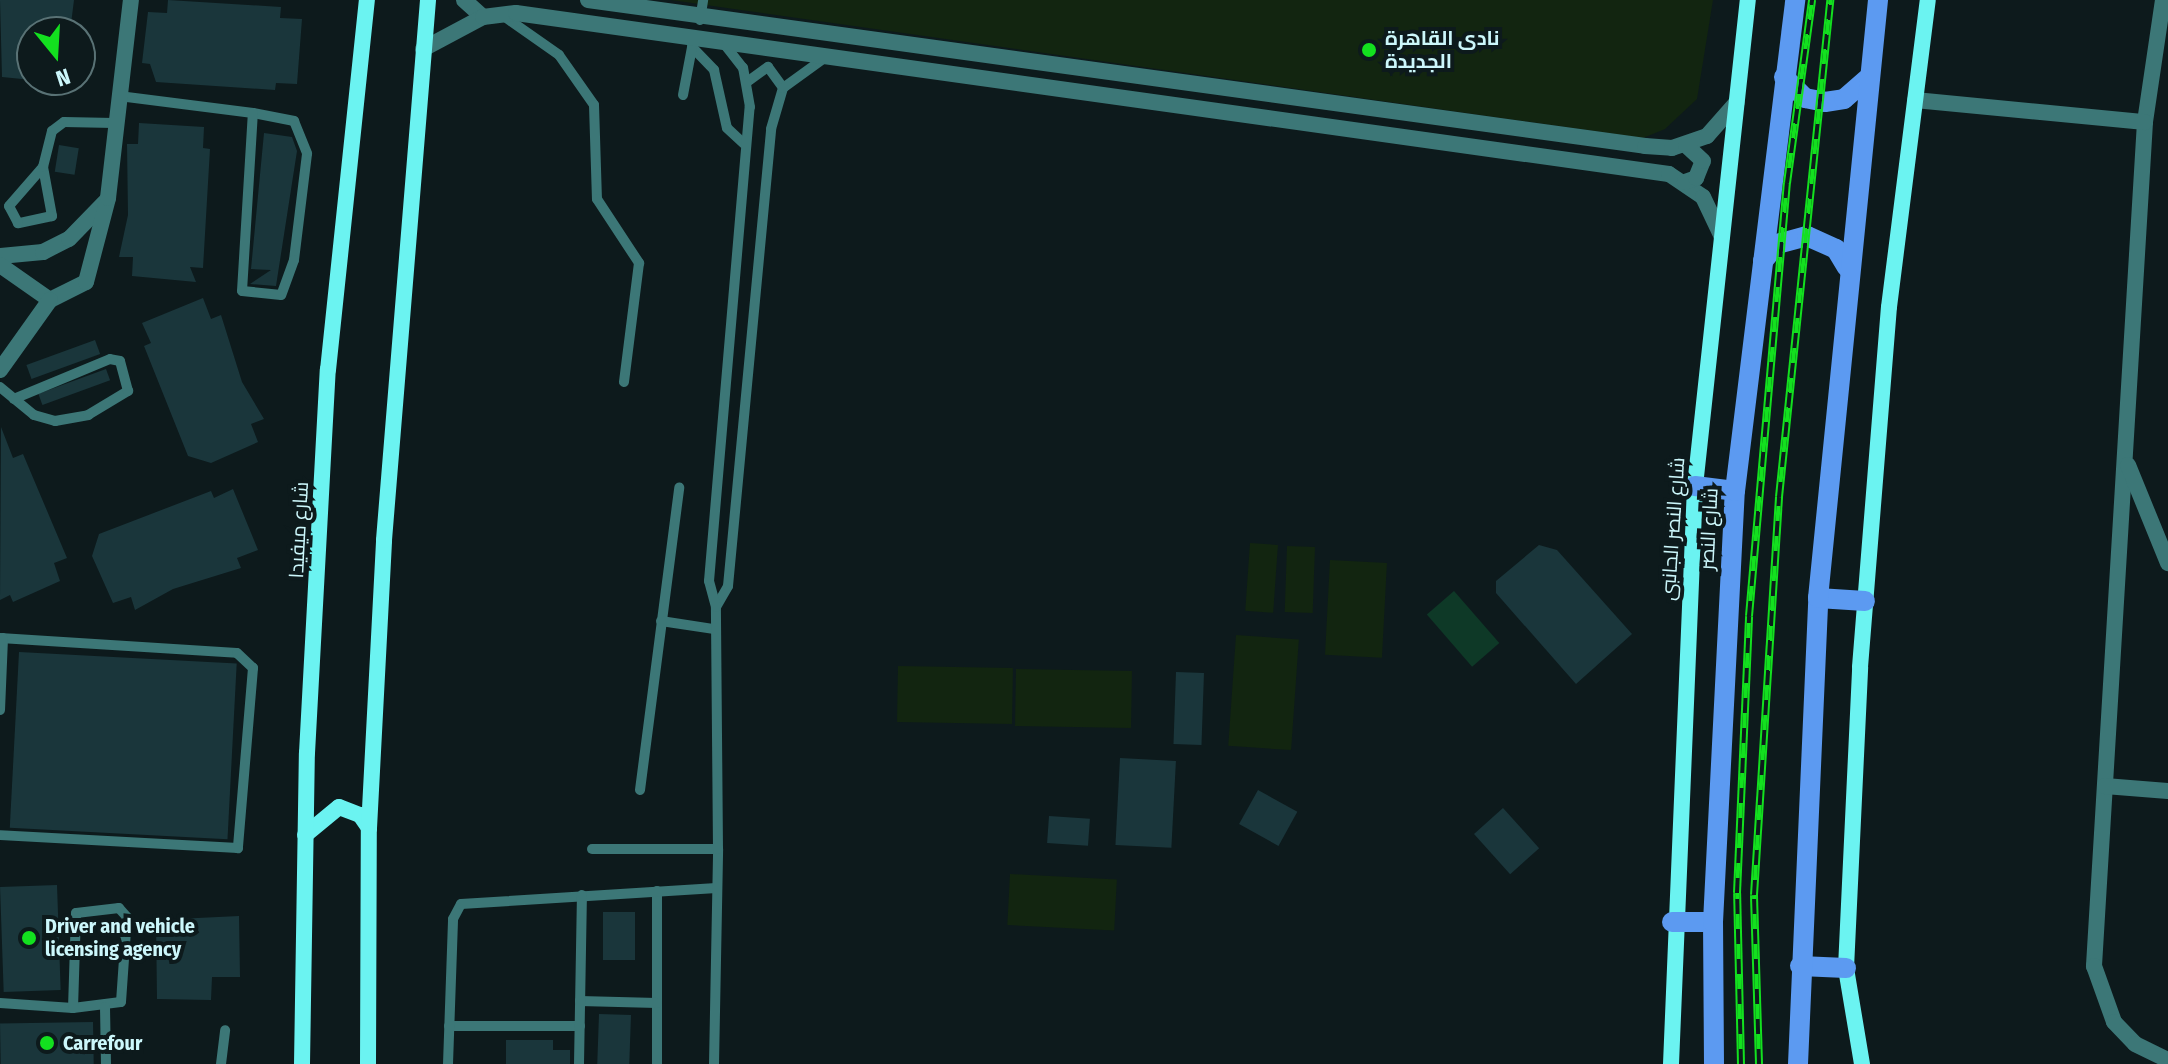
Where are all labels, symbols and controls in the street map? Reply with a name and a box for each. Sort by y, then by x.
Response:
north arrow [16,16,96,96]
place label: نادى القاهرة الجديدة [1385,26,1500,73]
marker: نادى القاهرة الجديدة [1360,41,1378,59]
text: N [53,63,73,92]
street label: شارع النصر الجانبى [1656,456,1690,602]
street label: شارع ميفيدا [284,481,314,579]
street label: شارع النصر [1695,487,1723,571]
place label: Driver and vehicle licensing agency [45,914,195,961]
marker: Driver and vehicle licensing agency [20,929,38,947]
place label: Carrefour [63,1031,142,1055]
marker: Carrefour [38,1034,56,1052]

